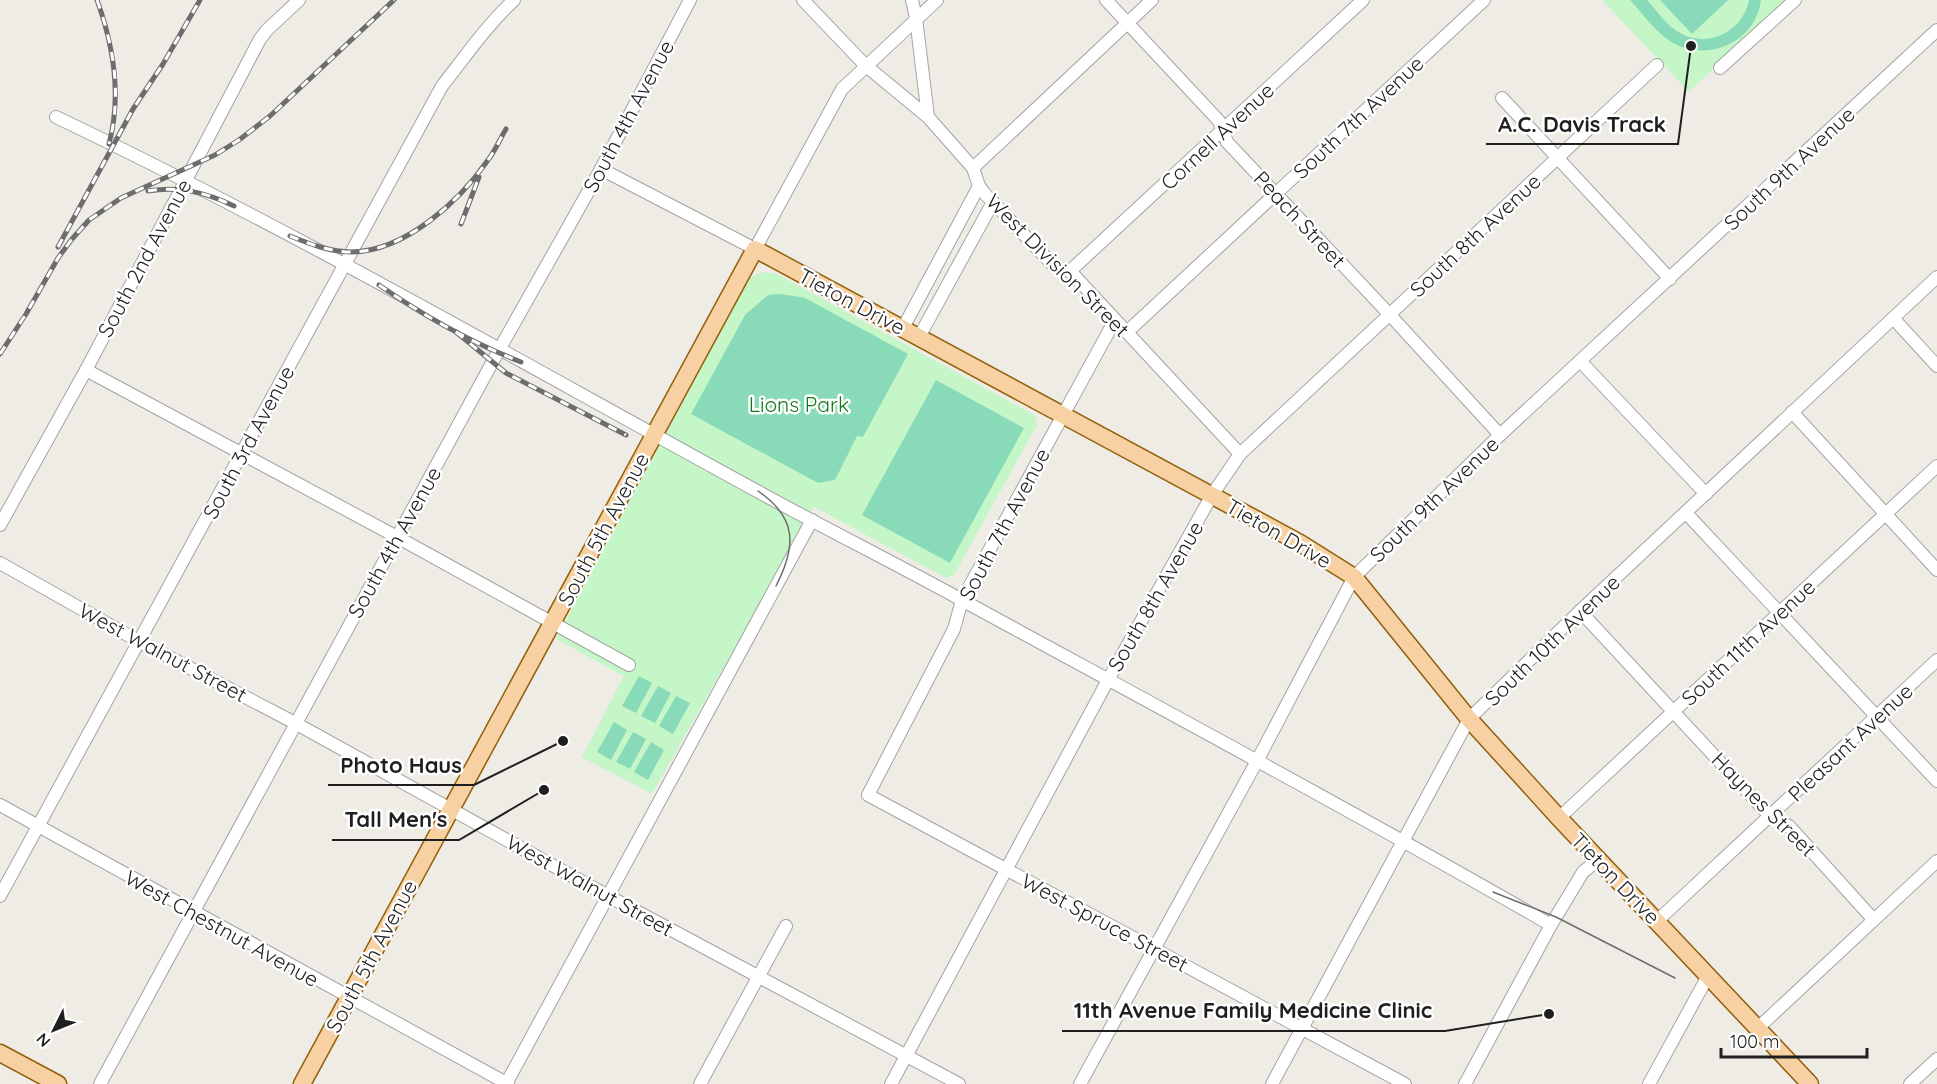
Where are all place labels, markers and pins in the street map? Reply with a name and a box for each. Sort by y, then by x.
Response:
callout: A.C. Davis Track [1486,104,1678,144]
callout: Photo Haus [328,745,474,785]
callout: Tall Men's [332,800,459,840]
callout: 11th Avenue Family Medicine Clinic [1062,991,1445,1031]

